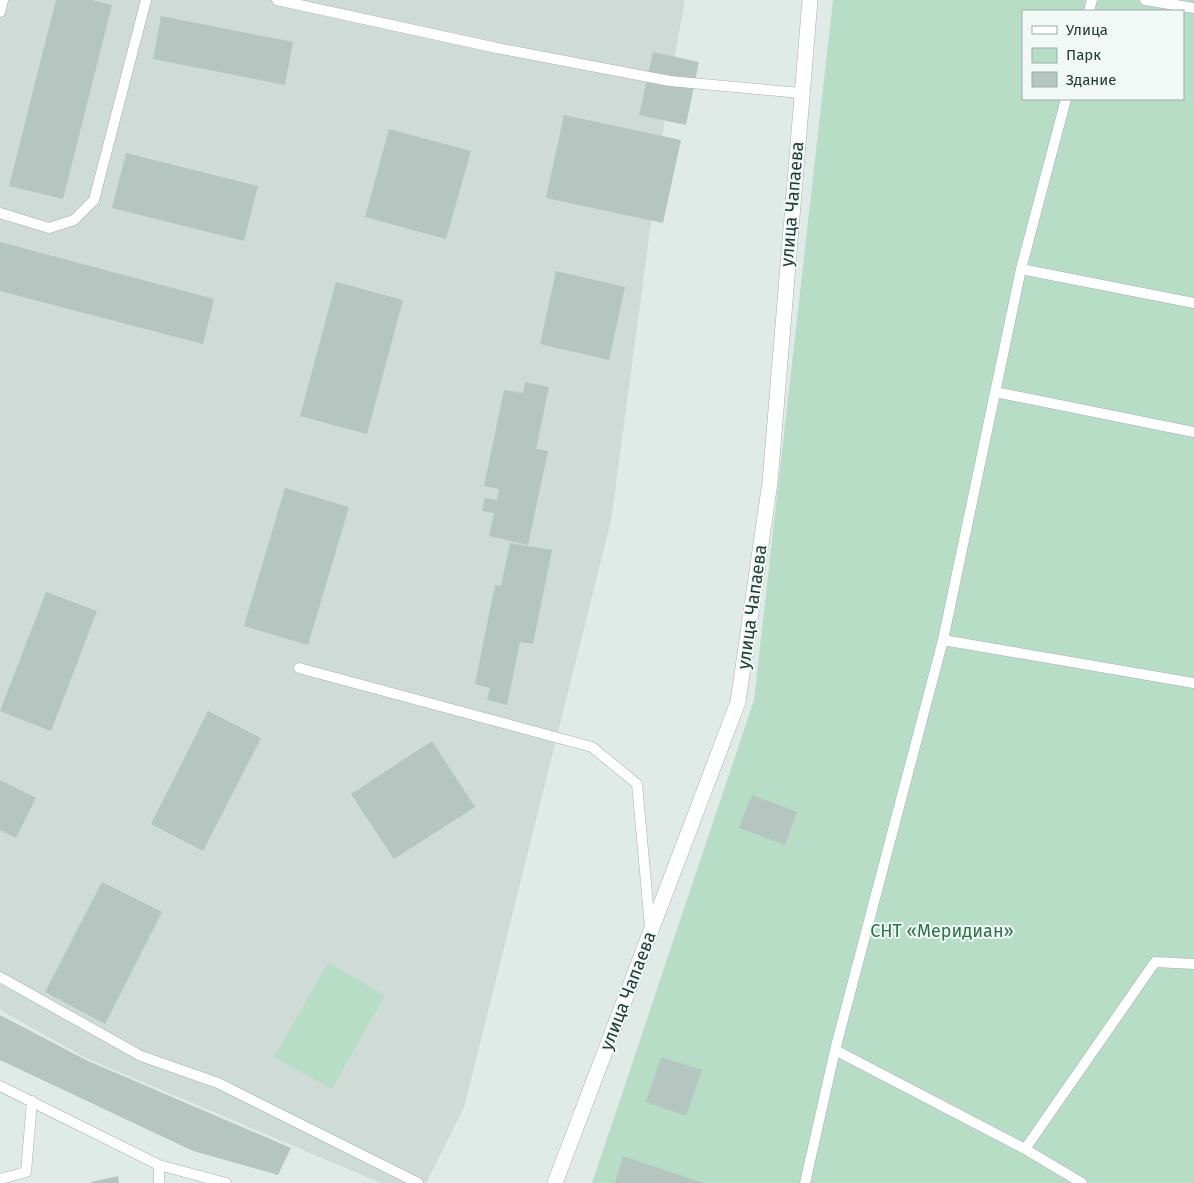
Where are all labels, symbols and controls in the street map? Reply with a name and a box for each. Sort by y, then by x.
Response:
legend [1022,10,1184,100]
text: Улица [1066,21,1108,39]
text: Парк [1066,46,1101,64]
text: Здание [1066,71,1116,89]
street label: улица Чапаева [776,140,808,268]
street label: улица Чапаева [732,543,772,671]
park label: СНТ «Меридиан» [870,920,1014,942]
street label: улица Чапаева [595,928,661,1054]

